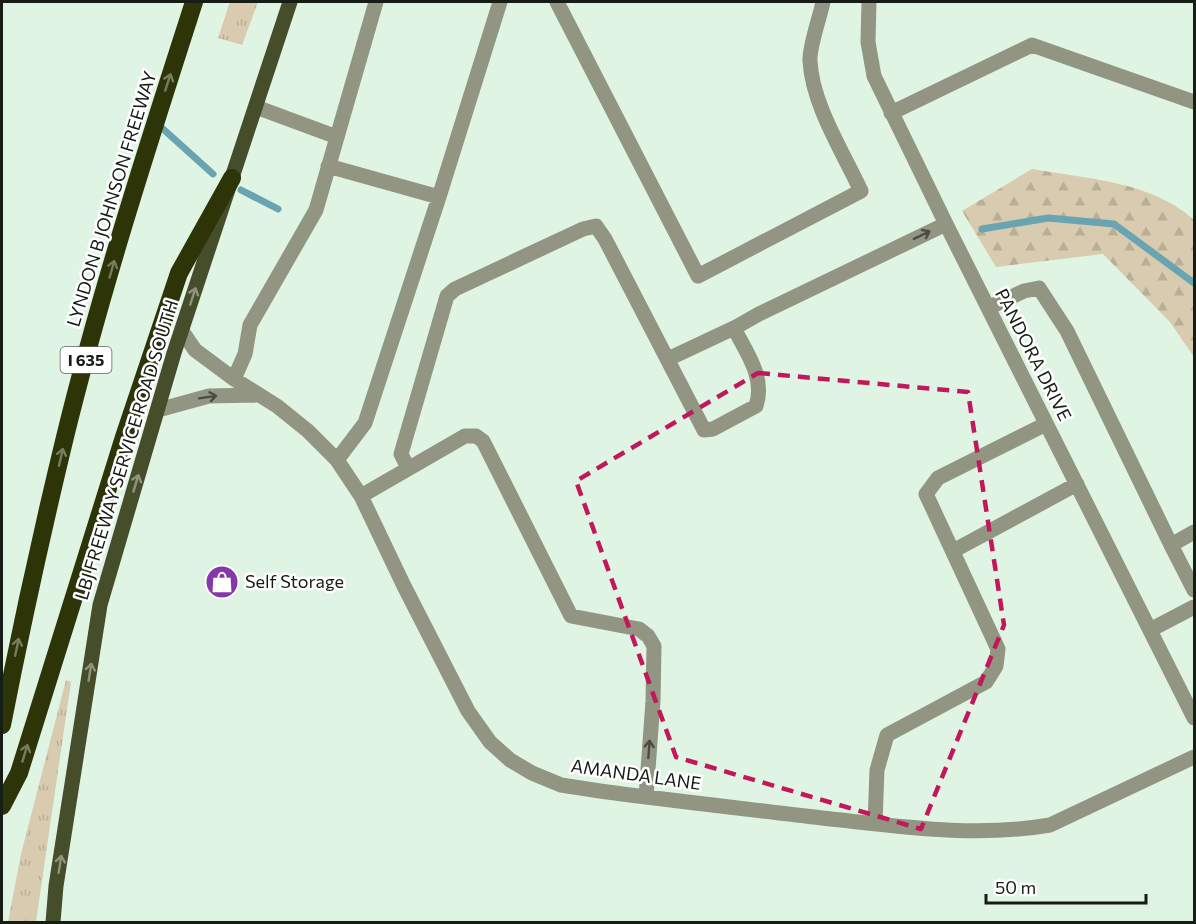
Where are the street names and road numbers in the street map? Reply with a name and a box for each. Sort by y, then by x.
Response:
street label: LYNDON B JOHNSON FREEWAY [62,68,161,329]
street label: PANDORA DRIVE [991,285,1077,424]
street label: LBJ FREEWAY SERVICE ROAD SOUTH [70,297,182,602]
road number: I 635 [60,347,112,373]
street label: AMANDA LANE [570,754,703,794]

